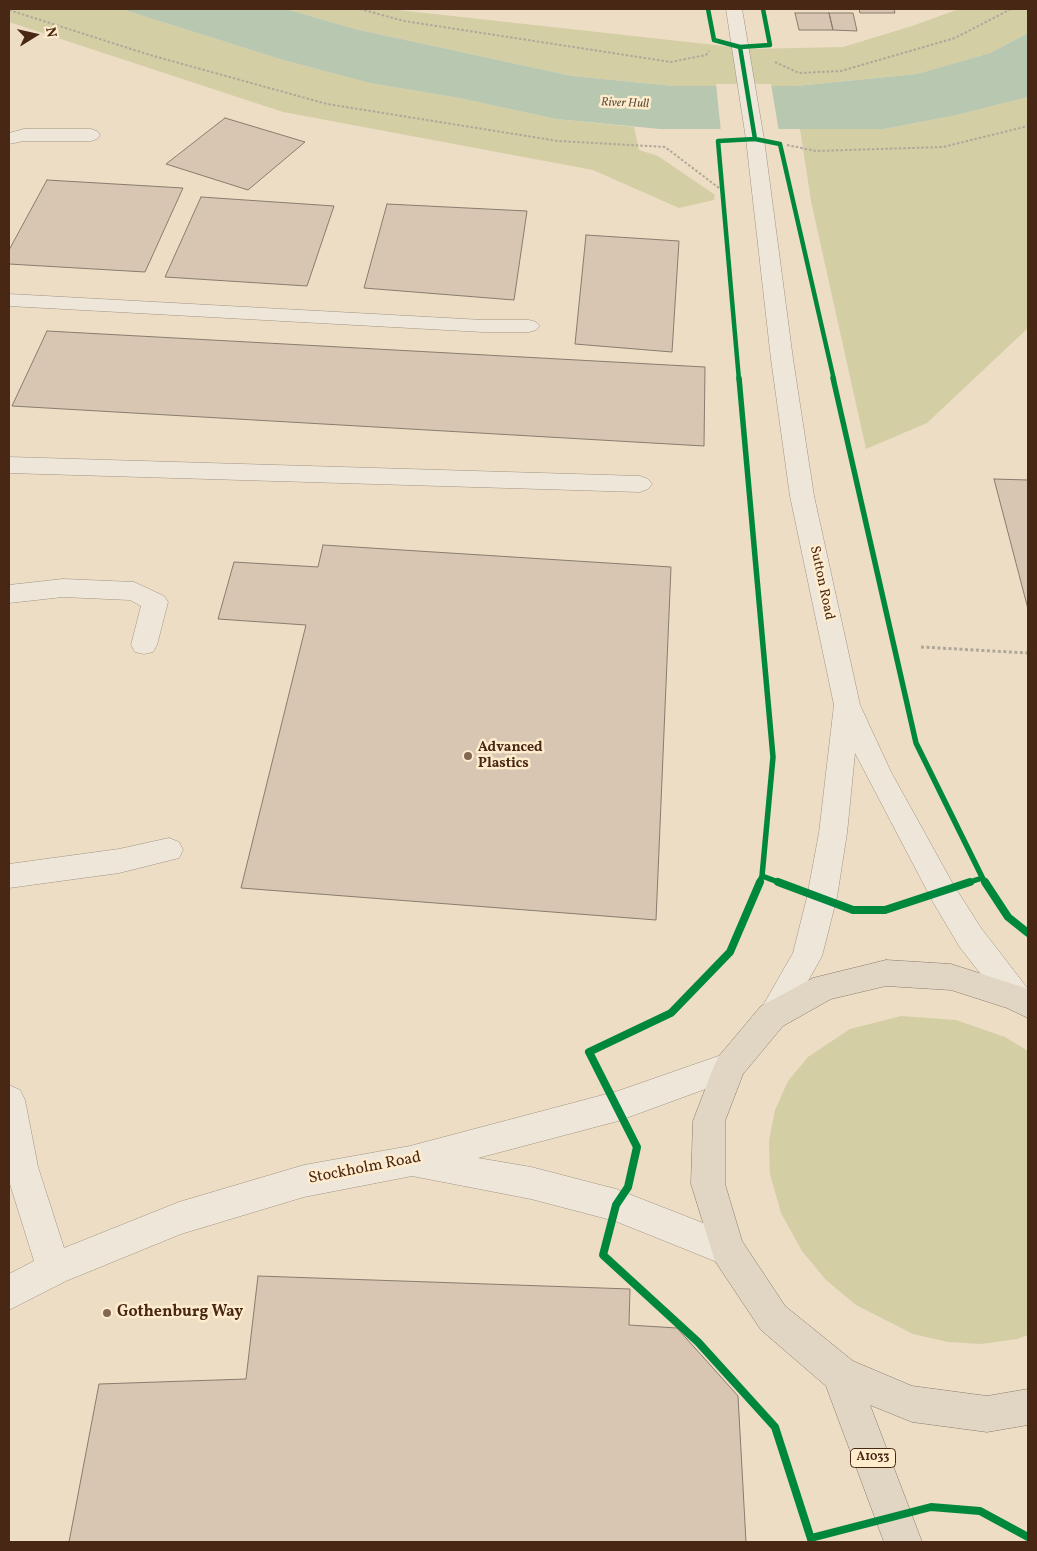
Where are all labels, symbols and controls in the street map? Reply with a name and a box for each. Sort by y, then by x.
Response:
north arrow [10,10,60,60]
text: N [40,26,61,39]
water label: River Hull [601,96,649,112]
street label: Sutton Road [805,544,837,622]
place label: Advanced Plastics [478,740,543,772]
marker: Advanced Plastics [462,750,474,762]
street label: Stockholm Road [307,1149,423,1189]
place label: Gothenburg Way [117,1303,243,1323]
marker: Gothenburg Way [101,1307,113,1319]
road number: A1033 [850,1449,896,1468]

